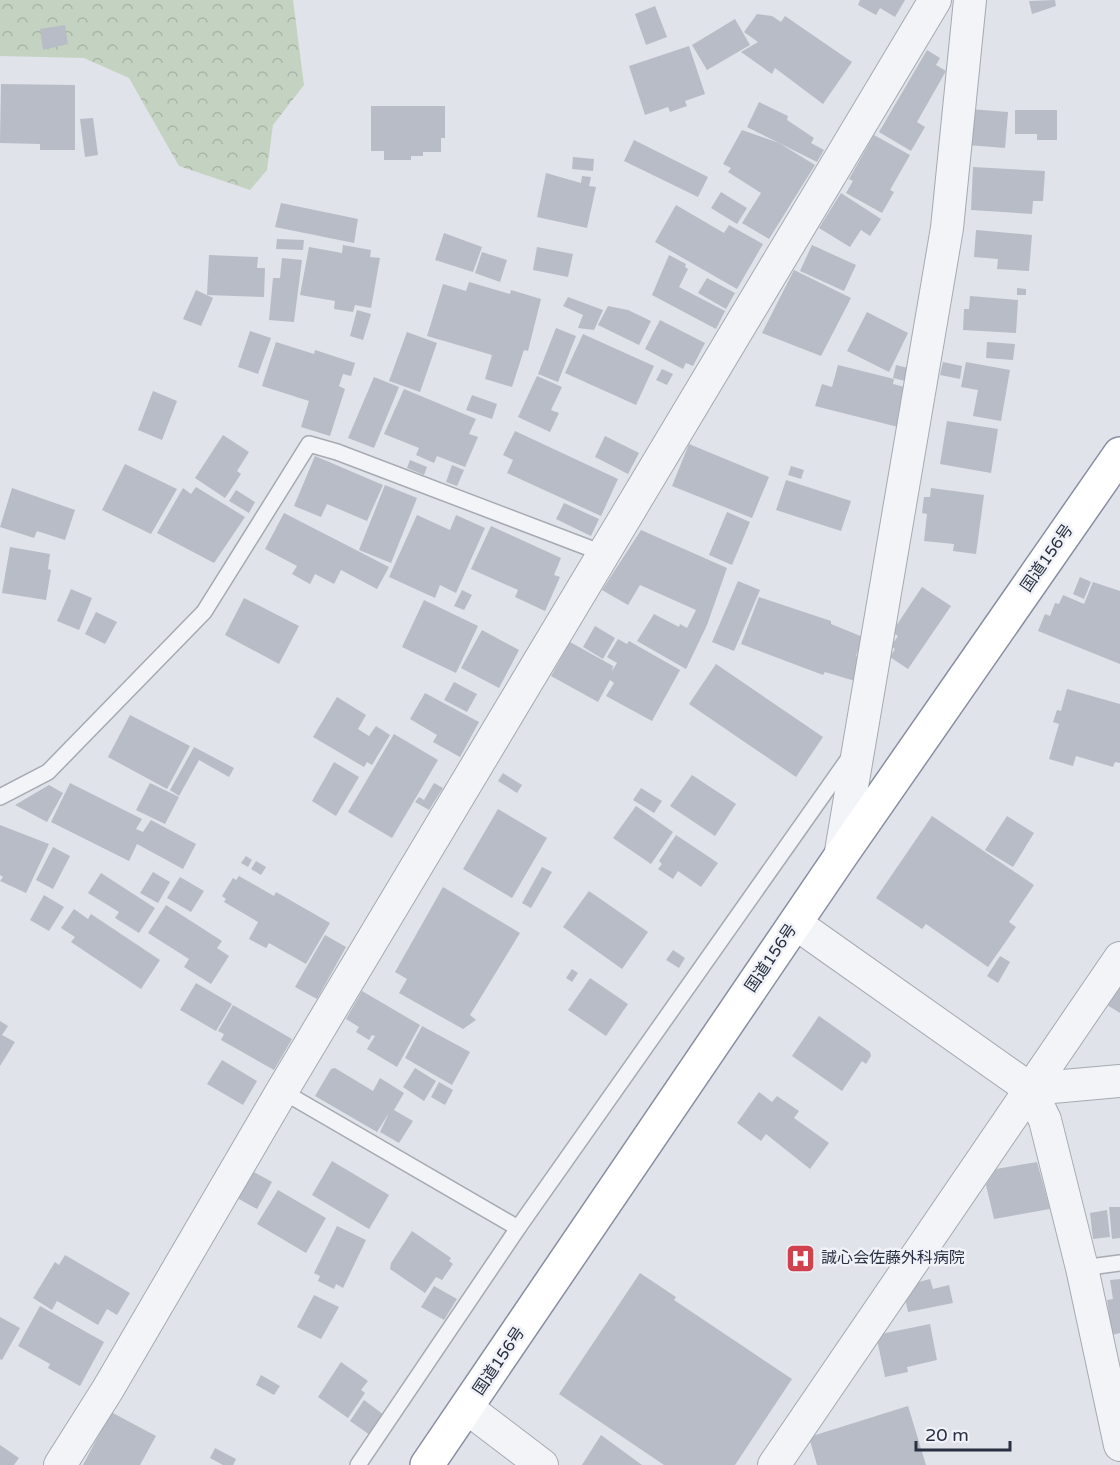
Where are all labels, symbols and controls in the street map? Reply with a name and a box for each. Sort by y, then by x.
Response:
street label: 国道156号 [1016,520,1078,596]
street label: 国道156号 [741,920,801,996]
hospital icon: 誠心会佐藤外科病院 [784,1242,816,1274]
place label: 誠心会佐藤外科病院 [821,1248,965,1268]
street label: 国道156号 [469,1323,529,1399]
scale bar [916,1414,1010,1452]
text: 20 m [925,1424,969,1446]

